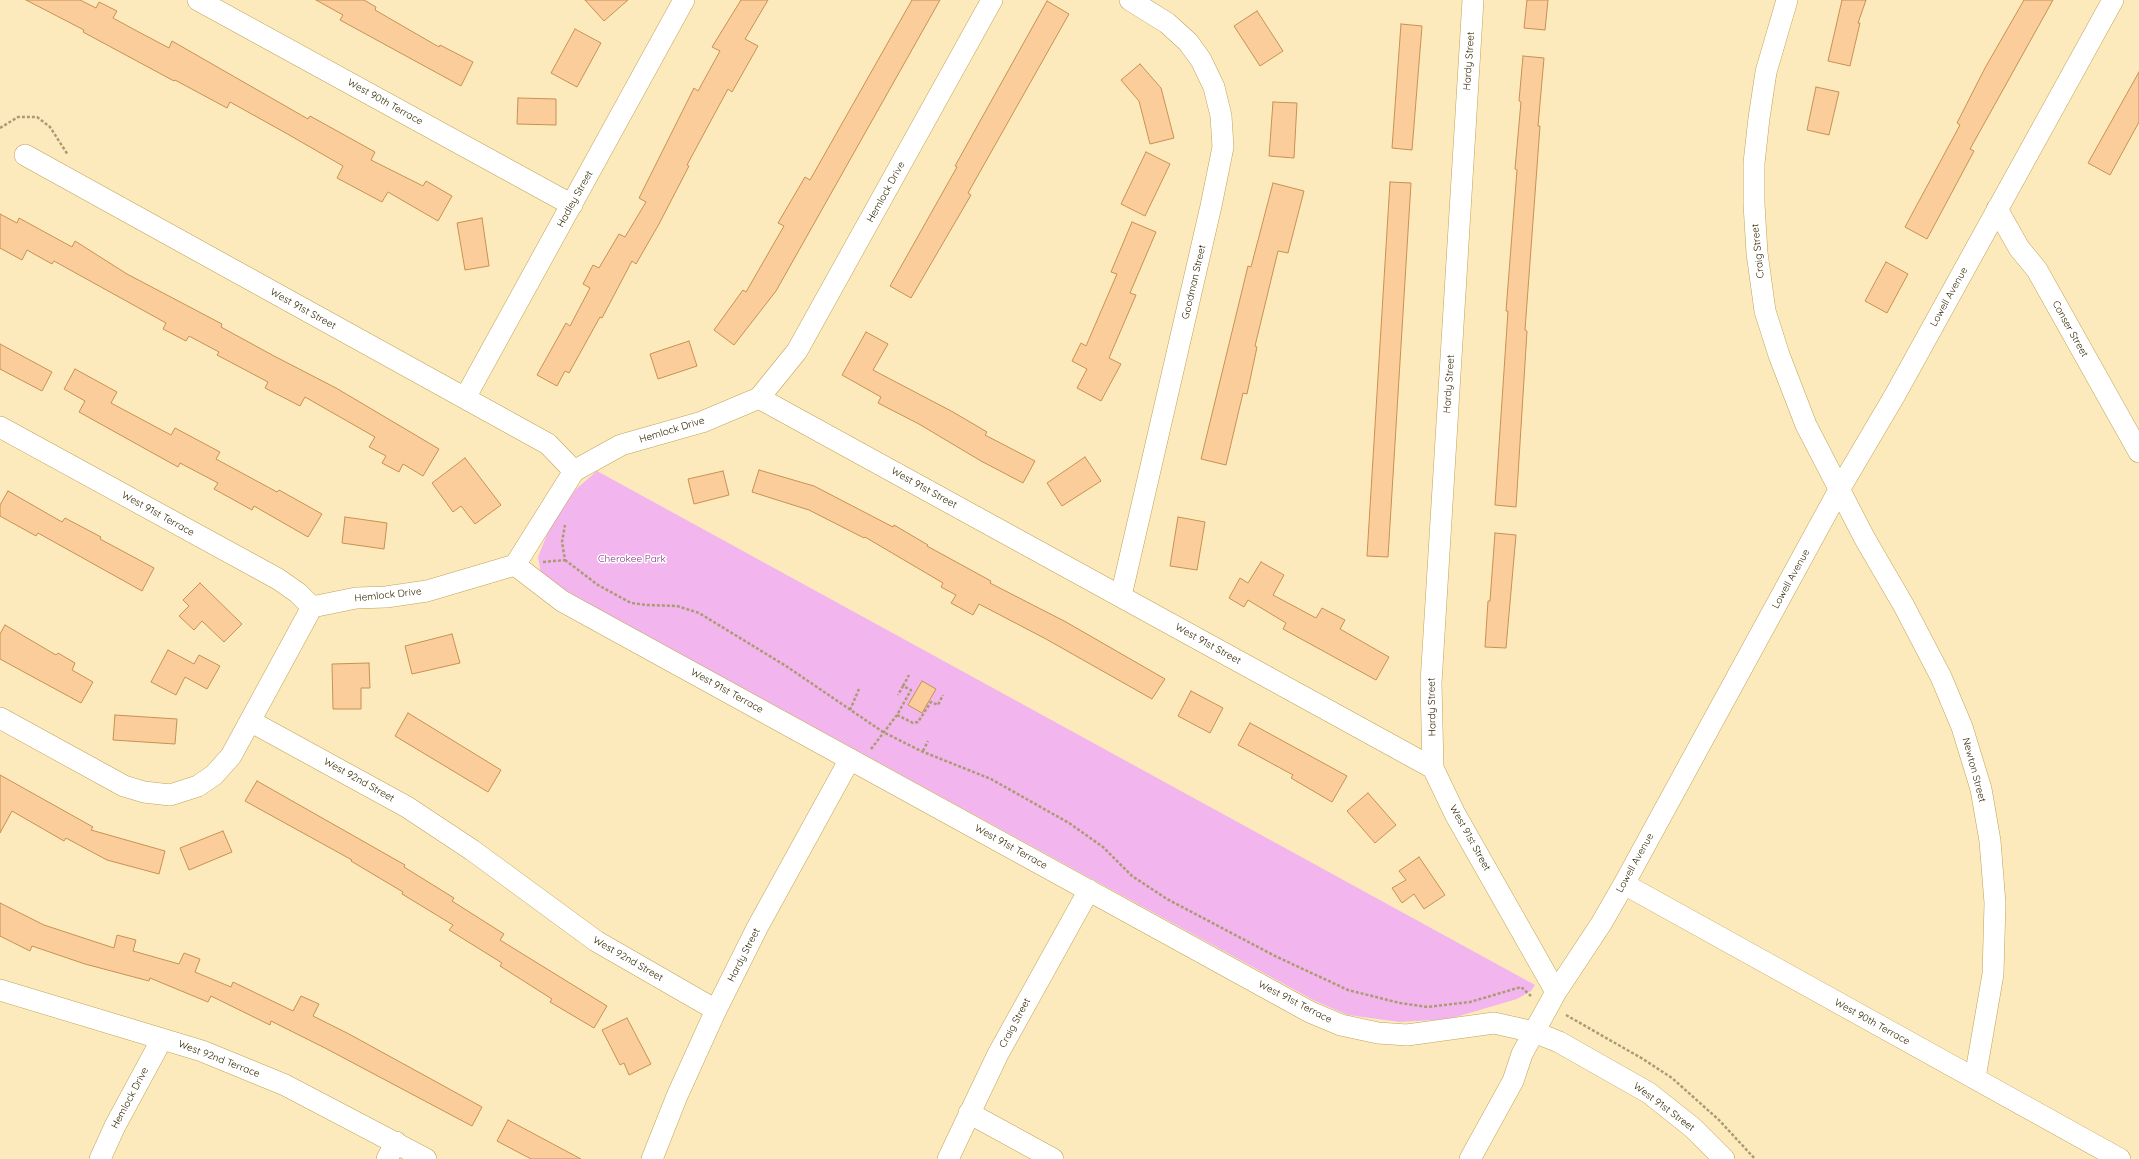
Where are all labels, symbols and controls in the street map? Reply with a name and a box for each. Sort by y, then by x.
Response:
street label: Hardy Street [1461,31,1477,91]
street label: West 90th Terrace [345,76,425,128]
street label: Hemlock Drive [864,160,908,224]
street label: Hadley Street [555,169,595,229]
street label: Craig Street [1749,223,1767,279]
street label: Goodman Street [1180,244,1208,320]
street label: Lowell Avenue [1928,265,1970,329]
street label: West 91st Street [268,286,338,332]
street label: Conser Street [2050,299,2090,359]
street label: Hardy Street [1441,354,1457,414]
street label: Hemlock Drive [638,414,706,446]
street label: West 91st Street [889,465,959,511]
street label: West 91st Terrace [120,489,196,539]
street label: Lowell Avenue [1770,547,1812,611]
park label: Cherokee Park [598,553,666,565]
street label: Hemlock Drive [354,586,422,604]
street label: West 91st Street [1173,621,1243,667]
street label: West 91st Terrace [689,666,765,716]
street label: Hardy Street [1425,678,1439,736]
street label: Newton Street [1960,736,1988,804]
street label: West 92nd Street [322,756,396,804]
street label: West 91st Street [1447,803,1493,873]
street label: West 91st Terrace [973,822,1049,872]
street label: Lowell Avenue [1614,831,1656,895]
street label: Hardy Street [725,926,763,984]
street label: West 92nd Street [591,934,665,984]
street label: West 91st Terrace [1256,978,1334,1026]
street label: Craig Street [997,996,1033,1050]
street label: West 90th Terrace [1832,996,1912,1048]
street label: West 92nd Terrace [176,1038,262,1080]
street label: Hemlock Drive [109,1065,151,1131]
street label: West 91st Street [1631,1080,1697,1134]

